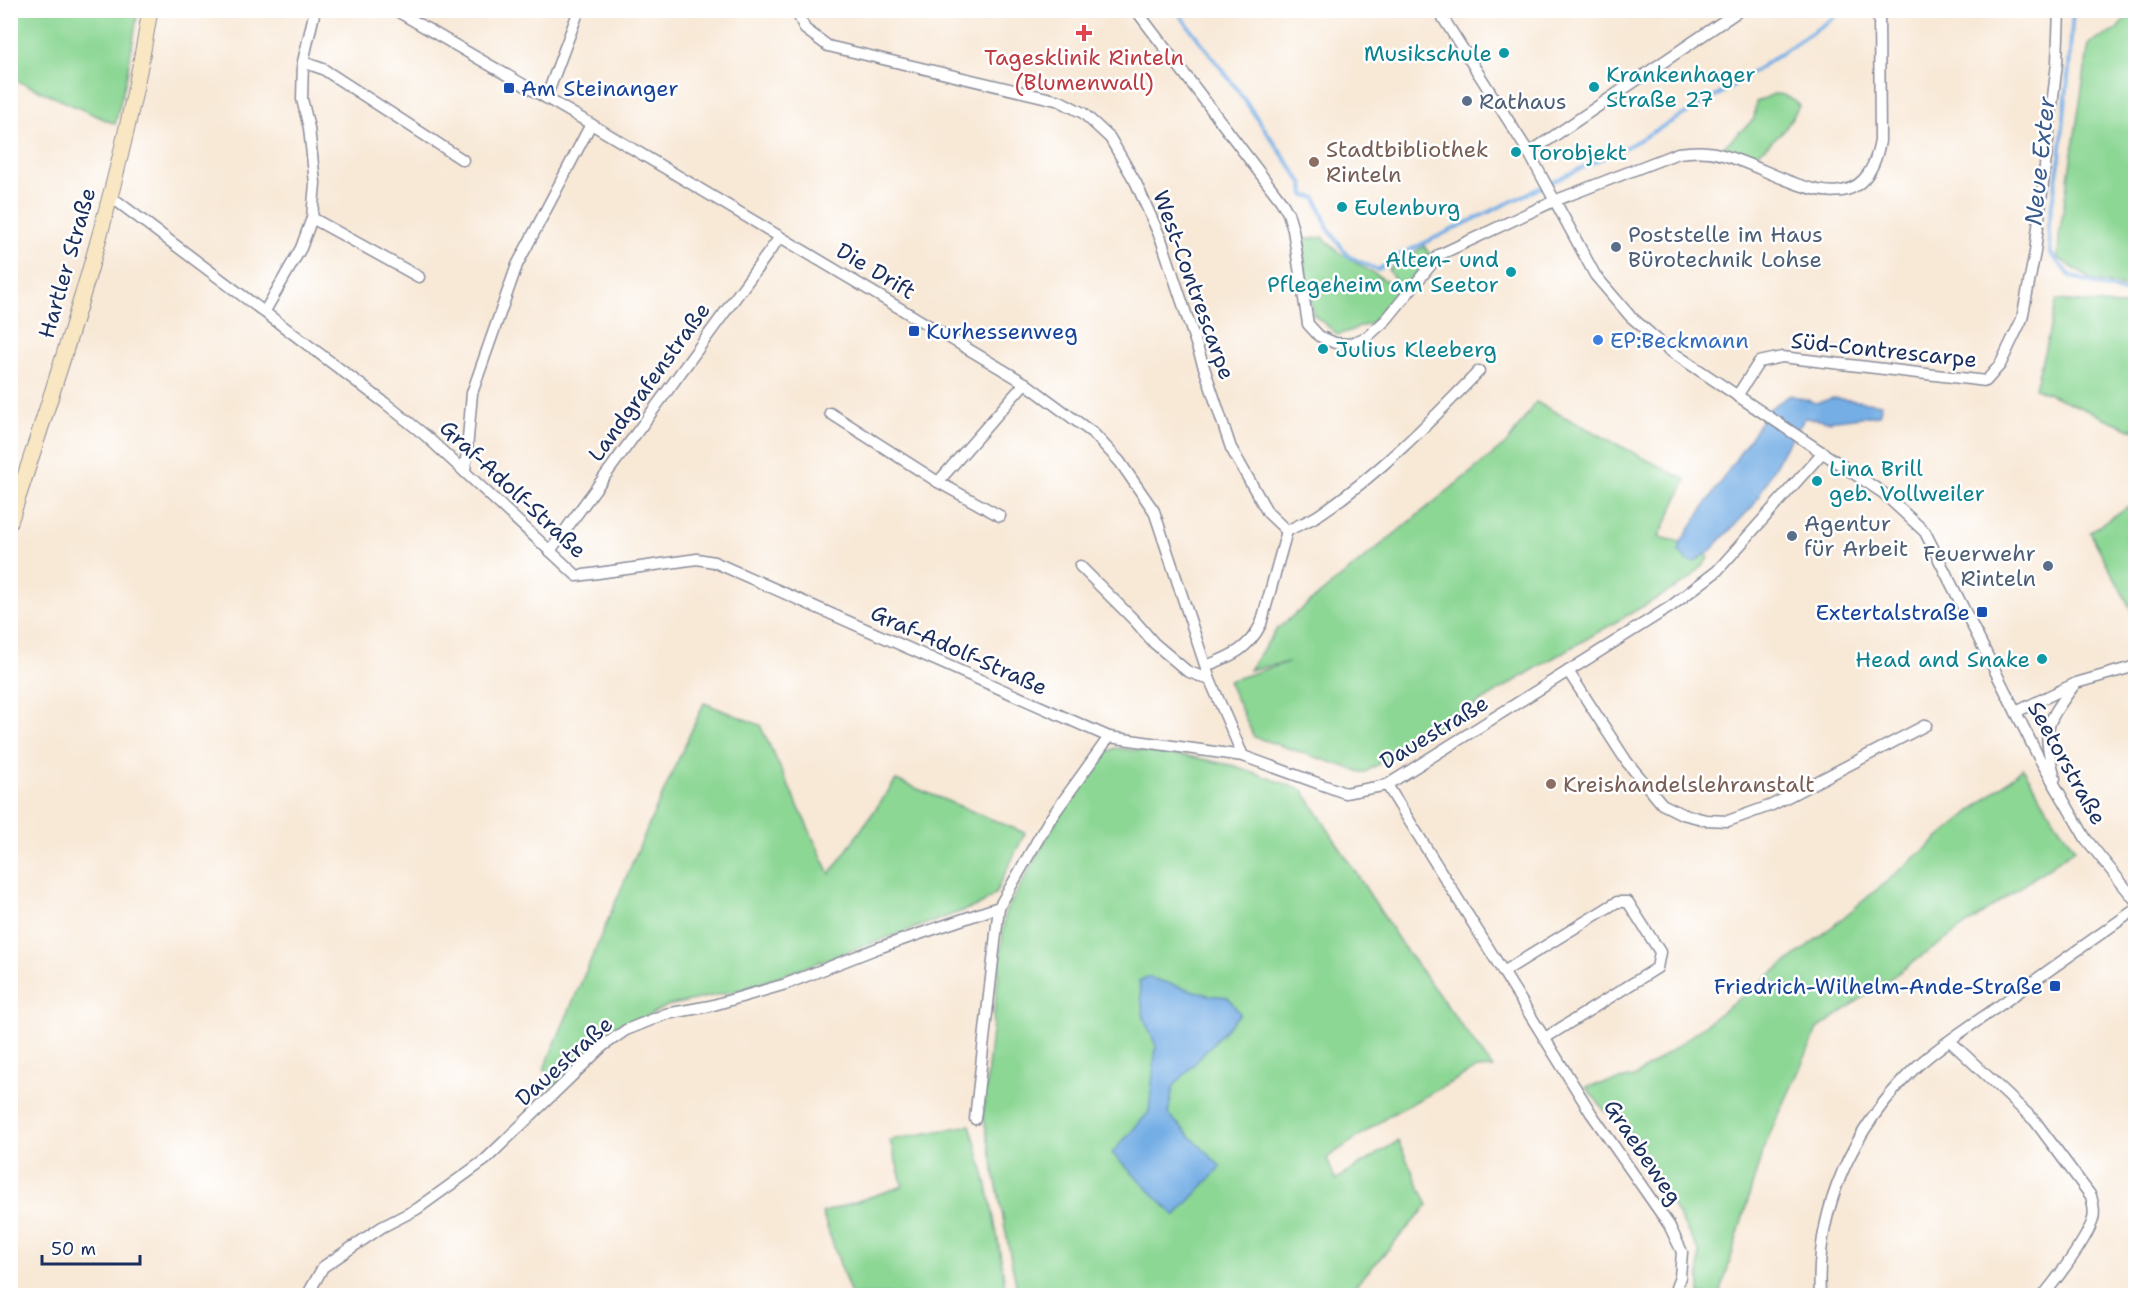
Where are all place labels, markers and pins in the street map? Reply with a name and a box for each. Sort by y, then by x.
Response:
marker: Tagesklinik Rinteln (Blumenwall) [1075,24,1093,42]
place label: Musikschule [1364,39,1492,68]
place label: Tagesklinik Rinteln (Blumenwall) [984,43,1184,97]
marker: Musikschule [1497,46,1511,60]
place label: Krankenhager Straße 27 [1606,60,1756,114]
place label: Am Steinanger [521,74,679,103]
marker: Krankenhager Straße 27 [1587,80,1601,94]
marker: Am Steinanger [502,81,516,95]
place label: Rathaus [1479,87,1567,116]
marker: Rathaus [1460,94,1474,108]
place label: Stadtbibliothek Rinteln [1326,135,1489,189]
place label: Torobjekt [1528,138,1627,167]
marker: Torobjekt [1509,145,1523,159]
marker: Stadtbibliothek Rinteln [1307,155,1321,169]
place label: Eulenburg [1354,193,1460,222]
marker: Eulenburg [1335,200,1349,214]
place label: Poststelle im Haus Bürotechnik Lohse [1628,220,1823,274]
marker: Poststelle im Haus Bürotechnik Lohse [1609,240,1623,254]
place label: Alten- und Pflegeheim am Seetor [1267,245,1499,299]
marker: Alten- und Pflegeheim am Seetor [1504,265,1518,279]
place label: Kurhessenweg [926,317,1078,346]
marker: Kurhessenweg [907,324,921,338]
place label: EP:Beckmann [1610,326,1749,355]
marker: EP:Beckmann [1591,333,1605,347]
place label: Julius Kleeberg [1335,335,1497,364]
marker: Julius Kleeberg [1316,342,1330,356]
place label: Lina Brill geb. Vollweiler [1829,454,1985,508]
marker: Lina Brill geb. Vollweiler [1810,474,1824,488]
place label: Agentur für Arbeit [1804,509,1908,563]
marker: Agentur für Arbeit [1785,529,1799,543]
place label: Feuerwehr Rinteln [1923,539,2036,593]
marker: Feuerwehr Rinteln [2041,559,2055,573]
place label: Extertalstraße [1816,598,1970,627]
marker: Extertalstraße [1975,605,1989,619]
place label: Head and Snake [1855,645,2030,674]
marker: Head and Snake [2035,652,2049,666]
place label: Kreishandelslehranstalt [1563,770,1815,799]
marker: Kreishandelslehranstalt [1544,777,1558,791]
place label: Friedrich-Wilhelm-Ande-Straße [1714,972,2043,1001]
marker: Friedrich-Wilhelm-Ande-Straße [2048,979,2062,993]

